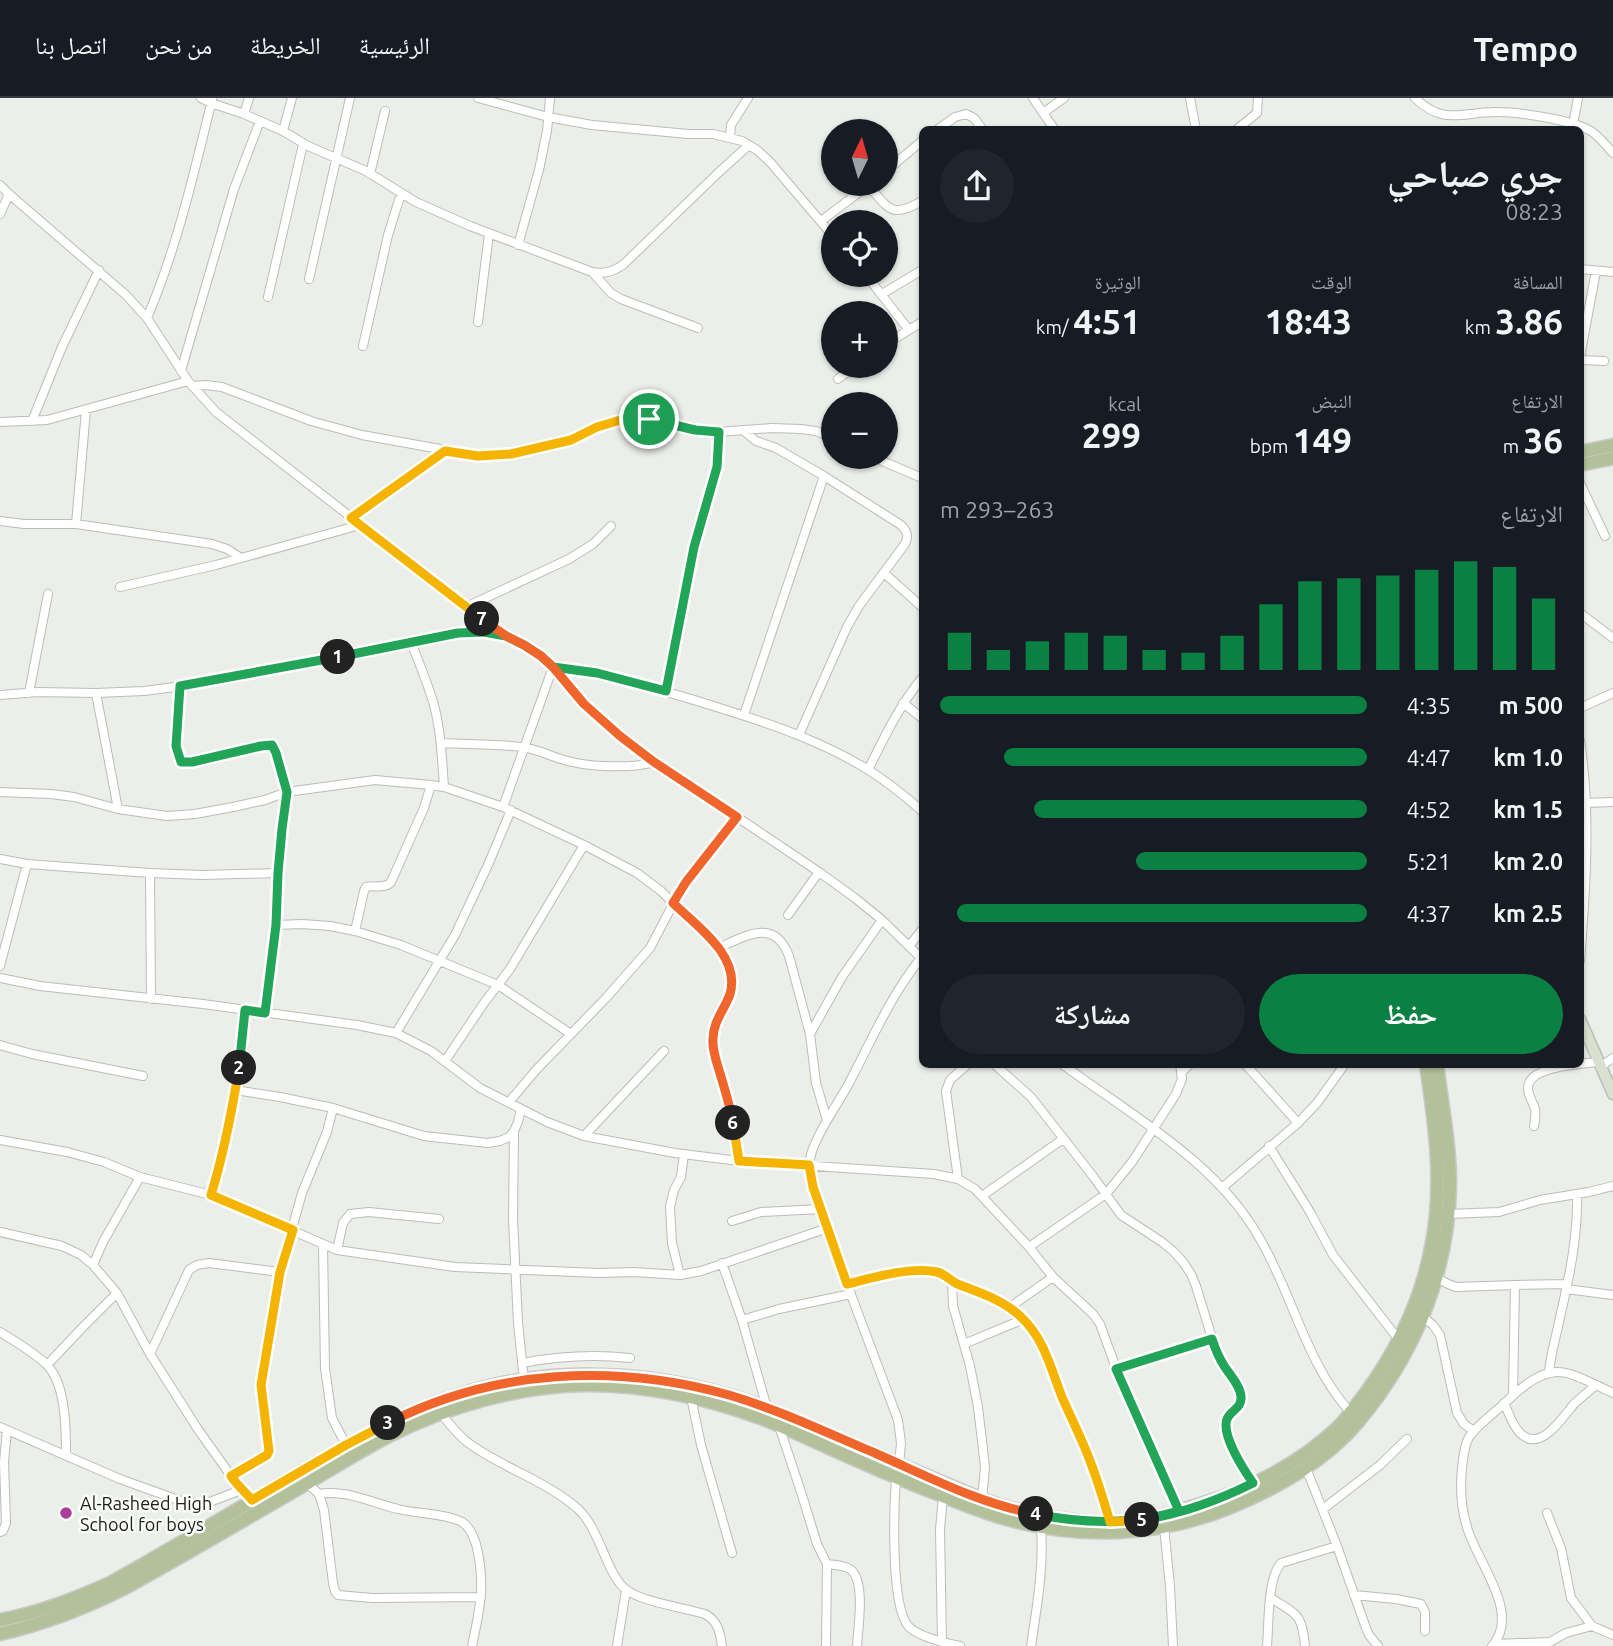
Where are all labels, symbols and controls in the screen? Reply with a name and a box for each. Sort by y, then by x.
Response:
text: Tempo [1473,30,1578,67]
text: اتصل بنا [35,32,107,59]
text: من نحن [145,32,212,59]
text: الخريطة [250,32,321,59]
text: الرئيسية [359,32,430,59]
north arrow [821,119,898,196]
map controls [821,119,898,469]
button: share [940,149,1014,223]
text: جري صباحي [1387,152,1563,194]
text: 08:23 [1505,199,1563,224]
button: locate [821,210,898,287]
text: الوتيرة [1095,271,1141,293]
text: الوقت [1311,271,1352,293]
text: المسافة [1513,271,1563,293]
button: + [821,301,898,378]
text: 4:51 [1073,301,1141,341]
text: 18:43 [1264,301,1352,341]
text: 3.86 [1495,301,1563,341]
text: /km [1036,316,1073,338]
text: km [1465,316,1495,338]
pin [619,389,679,449]
text: النبض [1311,390,1352,412]
text: الارتفاع [1511,390,1563,412]
button: − [821,392,898,469]
text: kcal [1108,393,1141,415]
icon: arrive [630,400,668,438]
text: 299 [1082,415,1141,455]
text: 149 [1293,420,1352,460]
text: 36 [1524,420,1563,460]
text: bpm [1250,435,1293,457]
text: m [1503,435,1524,457]
text: 263–293 m [940,497,1054,522]
text: الارتفاع [1500,501,1563,526]
pin: 7 [464,602,500,636]
text: 7 [476,607,487,629]
pin: 1 [320,640,356,674]
text: 1 [332,645,343,667]
text: 4:35 [1406,693,1451,718]
text: 500 m [1499,693,1563,718]
text: 4:47 [1406,745,1451,770]
text: 1.0 km [1493,745,1563,770]
text: 4:52 [1406,797,1451,822]
text: 1.5 km [1493,797,1563,822]
text: 5:21 [1406,849,1451,874]
text: 2.0 km [1493,849,1563,874]
text: 4:37 [1406,901,1451,926]
text: 2.5 km [1493,901,1563,926]
button: مشاركة [940,974,1245,1054]
button: حفظ [1259,974,1563,1054]
pin: 2 [222,1051,256,1086]
text: 2 [233,1056,244,1078]
pin: 6 [716,1105,750,1140]
text: 6 [727,1111,738,1133]
pin: 3 [370,1406,406,1440]
text: 3 [382,1411,393,1433]
place label: Al-Rasheed High School for boys [80,1493,212,1534]
pin: 4 [1018,1496,1054,1532]
text: 4 [1030,1502,1041,1524]
pin: 5 [1124,1502,1160,1538]
marker: Al-Rasheed High School for boys [58,1505,74,1521]
text: 5 [1136,1508,1147,1530]

